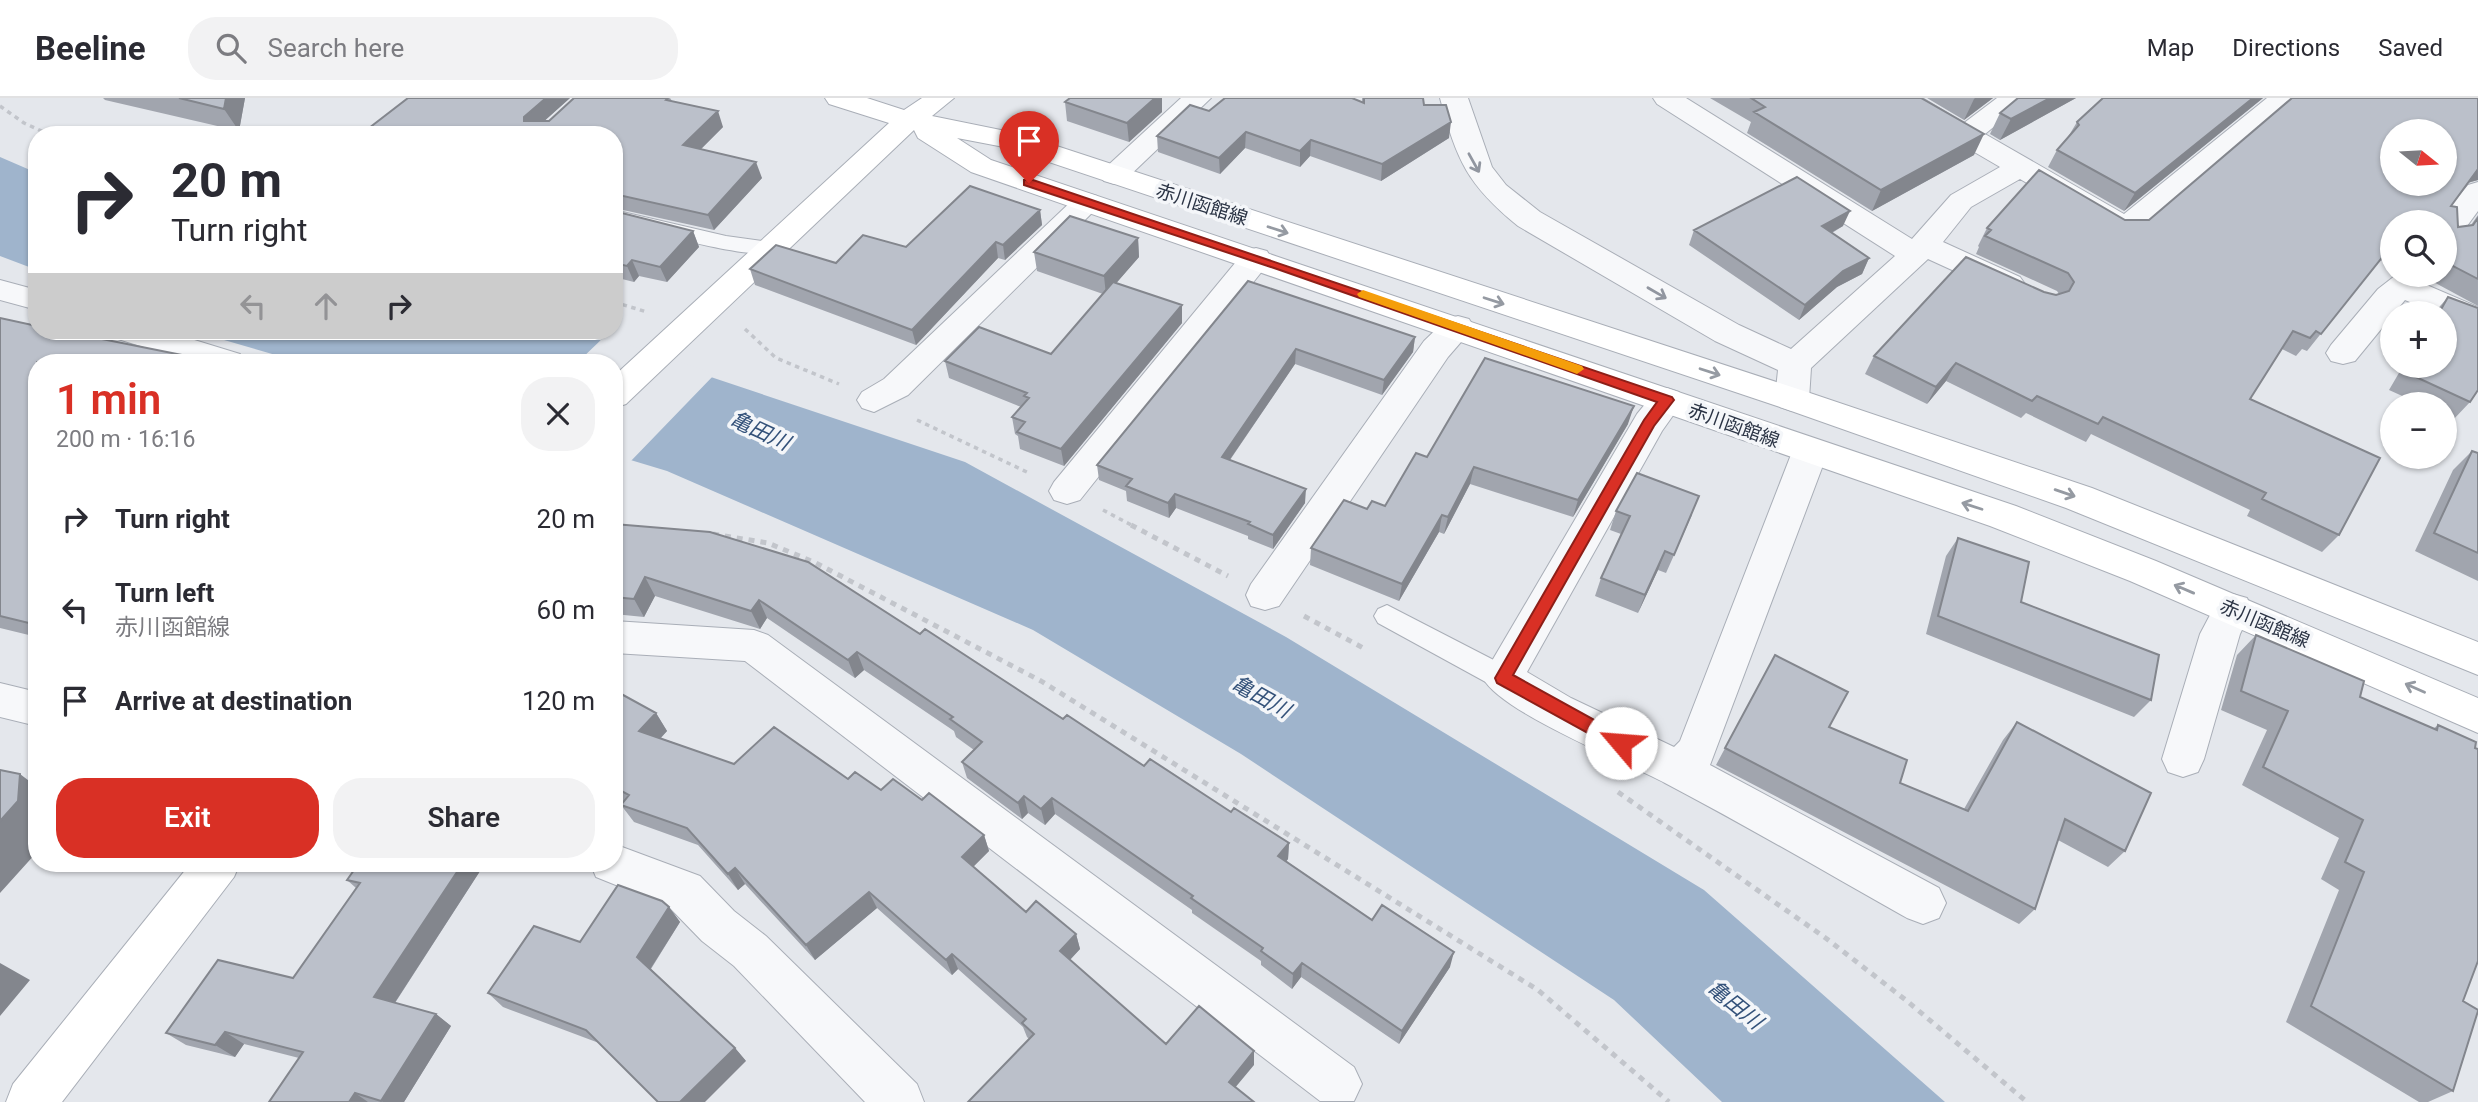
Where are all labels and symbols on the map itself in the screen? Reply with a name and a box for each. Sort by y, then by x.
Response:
pin [999,111,1059,183]
north arrow [2380,119,2457,196]
one-way arrow [1468,152,1481,173]
street label: 赤川函館線 [1153,179,1251,230]
one-way arrow [1267,224,1289,237]
one-way arrow [1647,286,1667,300]
one-way arrow [1483,296,1505,308]
one-way arrow [1699,367,1721,380]
street label: 赤川函館線 [1685,398,1782,453]
water label: 亀田川 [726,407,795,456]
one-way arrow [2053,488,2075,500]
one-way arrow [1962,499,1984,511]
one-way arrow [2174,581,2195,594]
street label: 赤川函館線 [2217,594,2313,653]
water label: 亀田川 [1228,671,1296,724]
one-way arrow [2405,681,2427,694]
position arrow [1584,706,1658,780]
water label: 亀田川 [1703,976,1769,1035]

